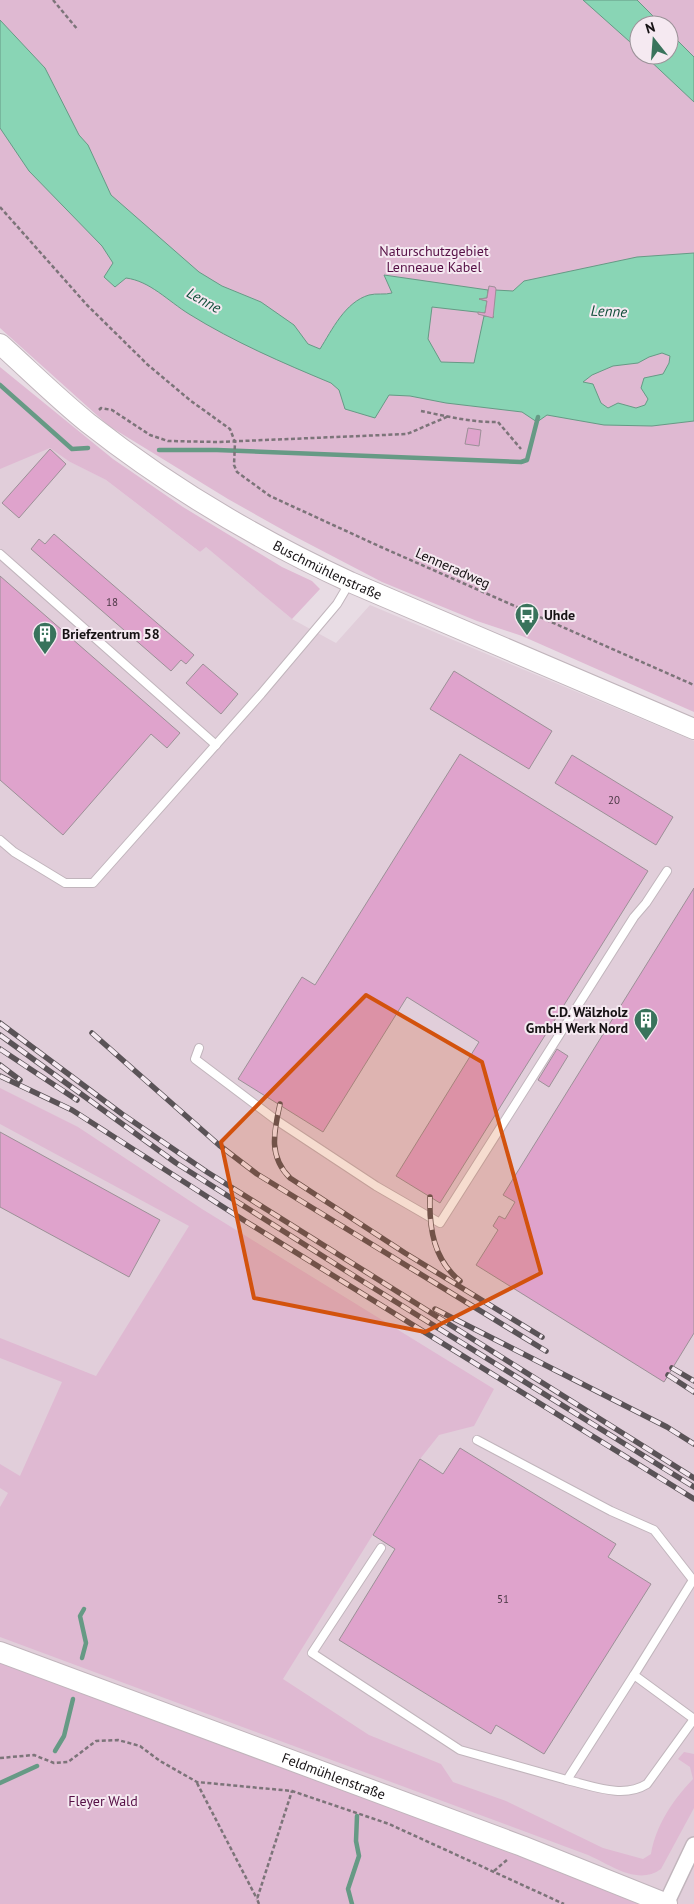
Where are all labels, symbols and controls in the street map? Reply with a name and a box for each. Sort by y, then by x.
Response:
north arrow [629,15,679,65]
text: N [643,18,657,38]
park label: Naturschutzgebiet Lenneaue Kabel [379,242,489,276]
water label: Lenne [183,283,225,317]
water label: Lenne [590,301,628,321]
street label: Buschmühlenstraße [270,536,385,604]
street label: Lenneradweg [413,544,493,592]
house number: 18 [106,595,118,609]
bus stop icon: Uhde [514,602,540,636]
place label: Uhde [544,606,575,624]
building icon: Briefzentrum 58 [32,621,58,655]
place label: Briefzentrum 58 [62,625,160,643]
house number: 20 [608,793,620,807]
place label: C.D. Wälzholz GmbH Werk Nord [526,1003,628,1037]
building icon: C.D. Wälzholz GmbH Werk Nord [633,1007,659,1041]
house number: 51 [497,1592,509,1606]
street label: Feldmühlenstraße [279,1749,388,1803]
park label: Fleyer Wald [68,1792,138,1810]

